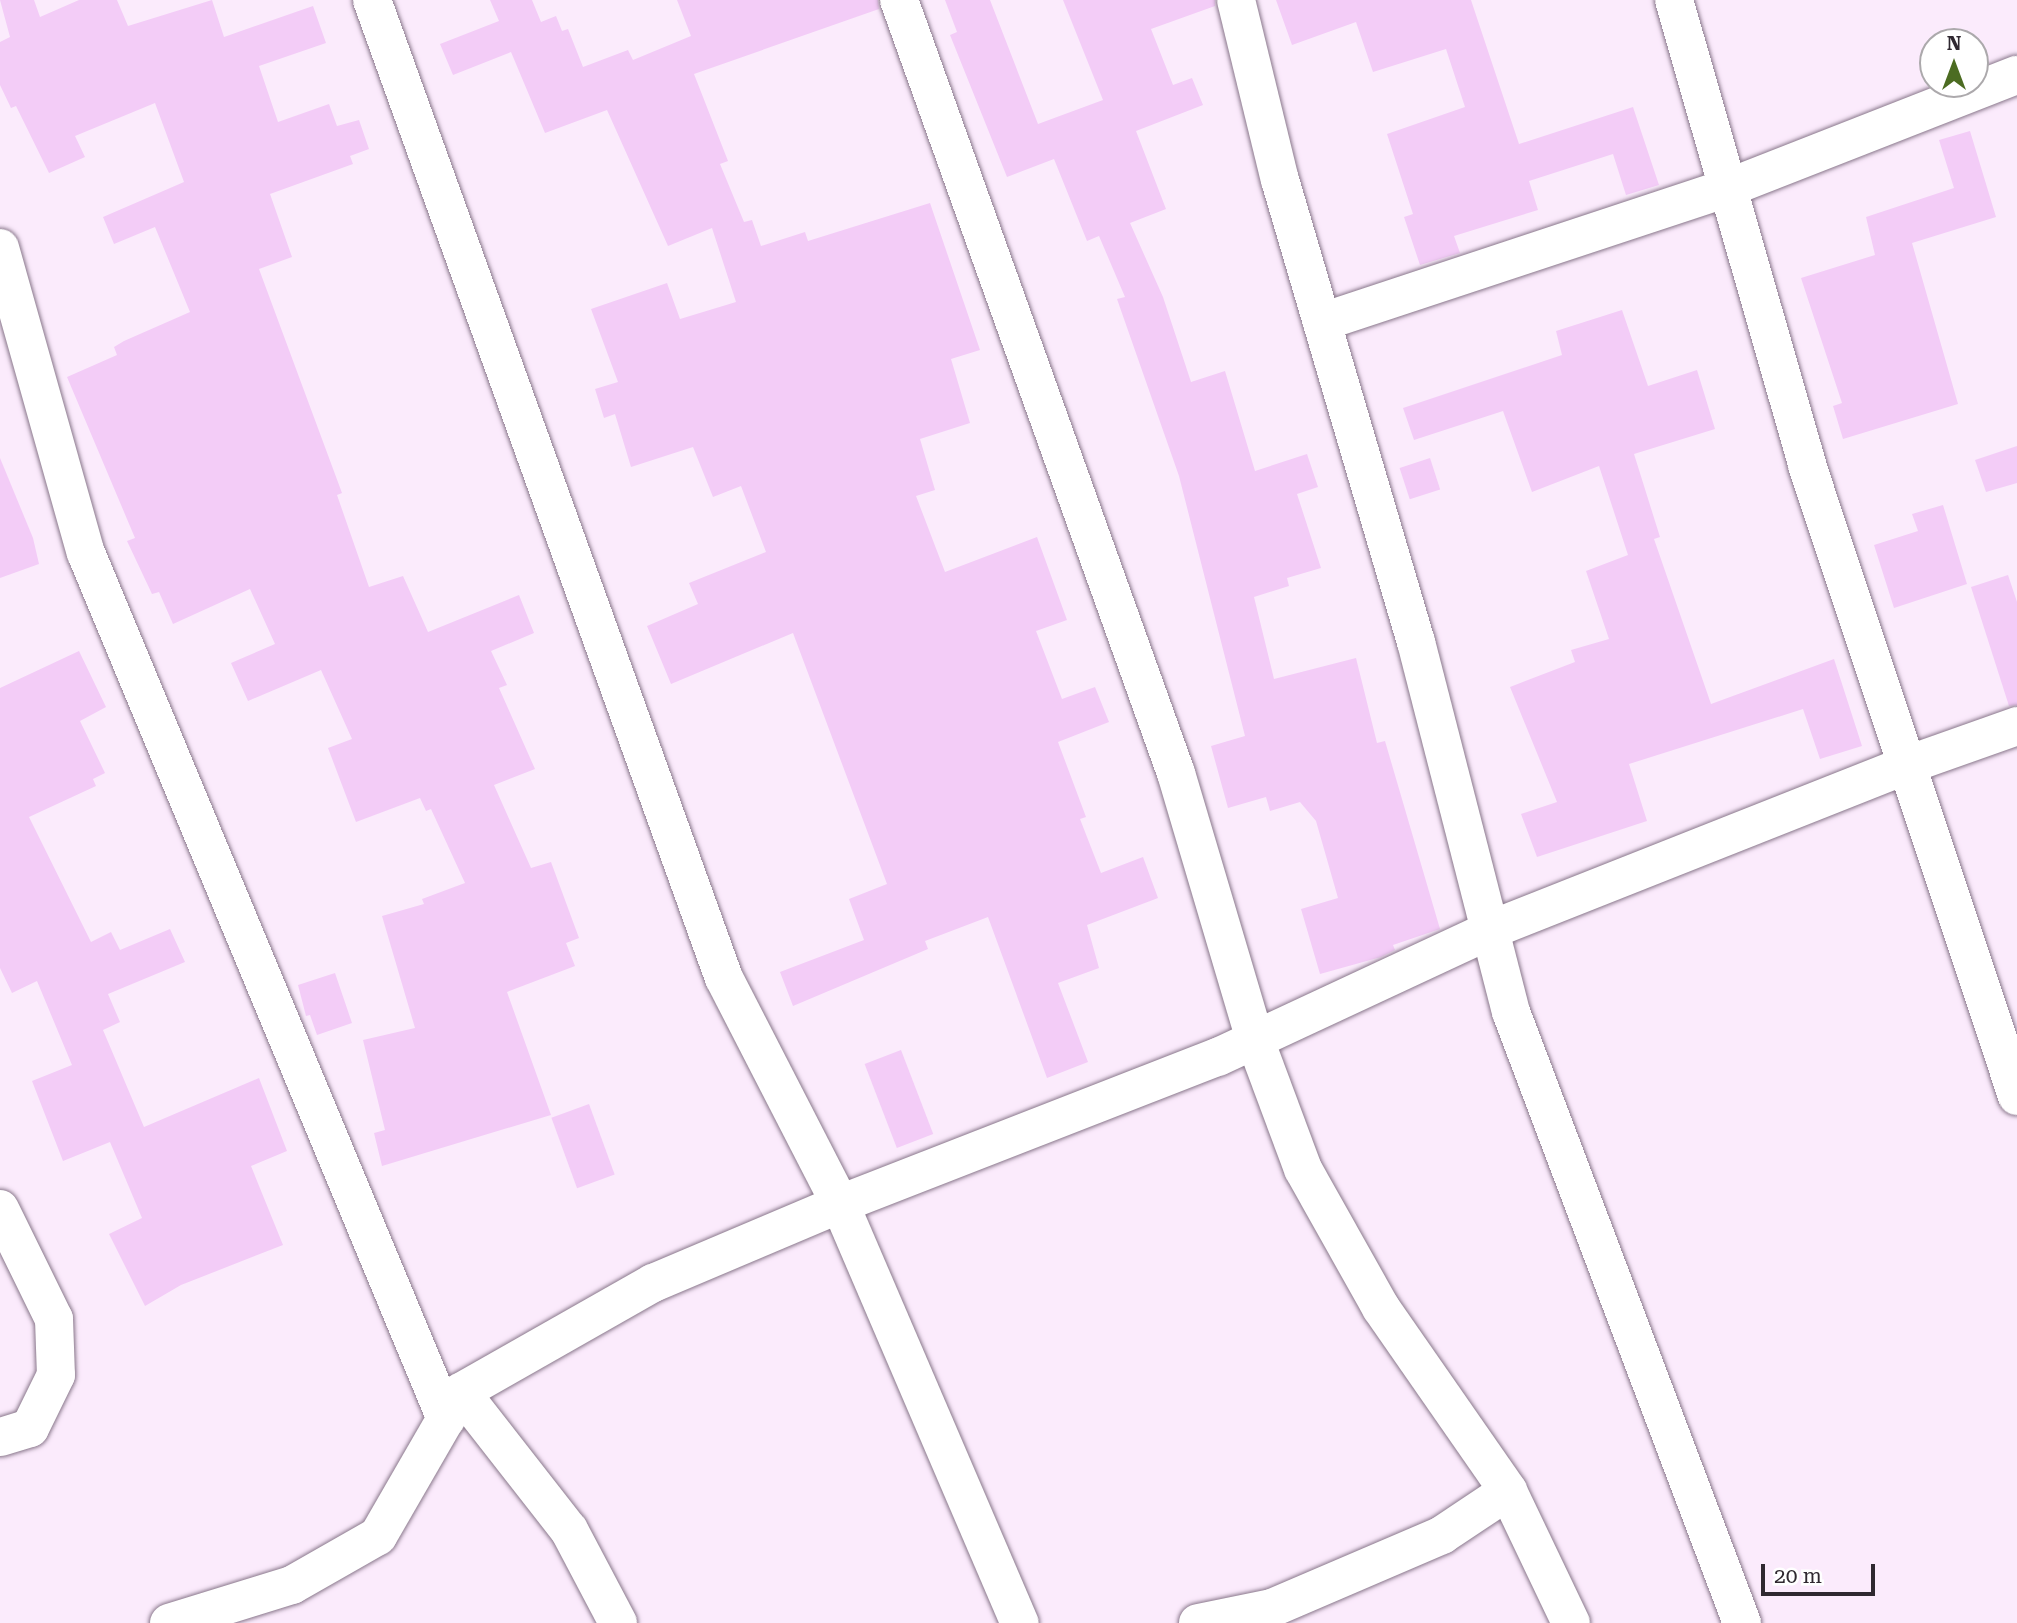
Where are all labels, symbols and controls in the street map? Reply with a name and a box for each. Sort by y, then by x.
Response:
north arrow [1919,28,1989,98]
text: N [1947,32,1961,55]
scale bar [1765,1550,1879,1594]
text: 20 m [1774,1564,1822,1588]

